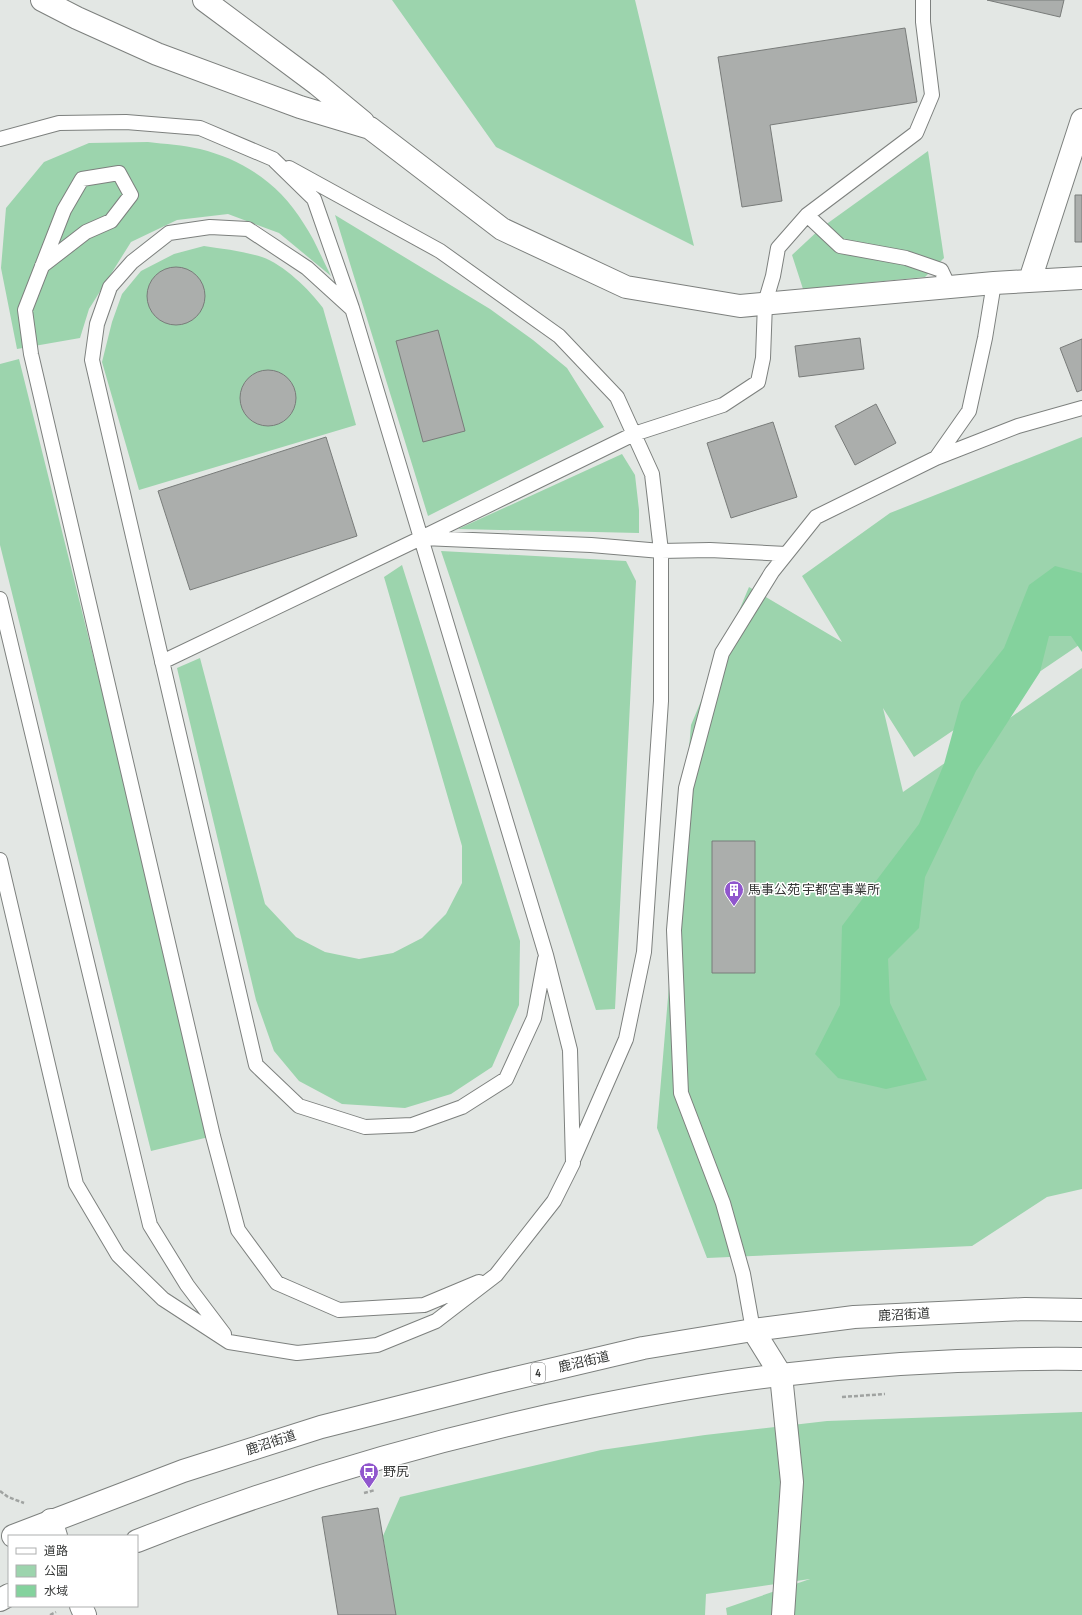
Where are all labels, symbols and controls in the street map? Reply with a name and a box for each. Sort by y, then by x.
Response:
building icon: 馬事公苑 宇都宮事業所 [723,879,745,907]
place label: 馬事公苑 宇都宮事業所 [748,882,880,898]
street label: 鹿沼街道 [878,1306,930,1324]
street label: 鹿沼街道 [557,1348,611,1376]
road number: 4 [531,1363,545,1383]
street label: 鹿沼街道 [244,1427,298,1459]
bus stop icon: 野尻 [358,1461,380,1489]
place label: 野尻 [383,1464,409,1480]
legend [8,1535,138,1607]
text: 道路 [44,1544,68,1559]
text: 公園 [44,1564,68,1579]
text: 水域 [44,1584,68,1599]

